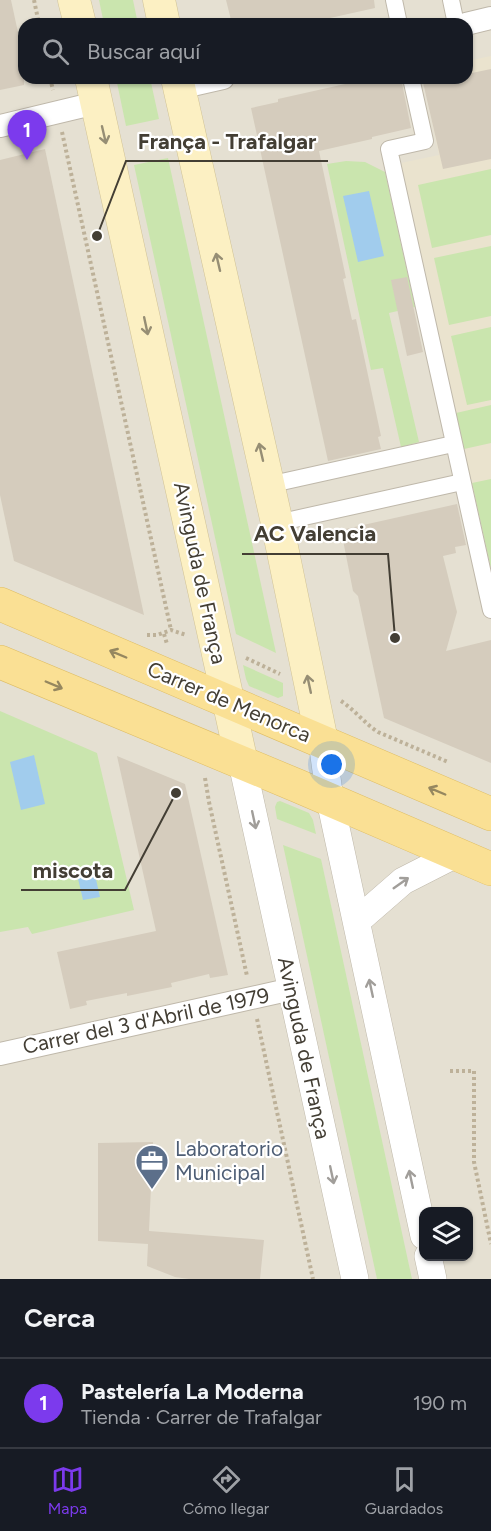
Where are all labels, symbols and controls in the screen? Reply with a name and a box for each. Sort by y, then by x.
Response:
search box [18,18,473,84]
icon: search [39,35,72,68]
text: Buscar aquí [87,38,200,65]
pin: 1 [8,110,46,160]
callout: França - Trafalgar [126,121,328,161]
one-way arrow [98,125,110,144]
text: França - Trafalgar [138,128,317,155]
one-way arrow [212,252,223,272]
one-way arrow [140,316,152,335]
one-way arrow [255,443,266,462]
street label: Avinguda de França [169,480,232,666]
callout: AC Valencia [242,514,388,554]
text: AC Valencia [254,520,376,547]
one-way arrow [109,648,128,659]
street label: Carrer de Menorca [144,656,315,747]
one-way arrow [303,675,314,694]
one-way arrow [44,680,63,691]
your location [317,750,346,779]
one-way arrow [429,785,447,796]
one-way arrow [249,810,261,829]
callout: miscota [21,850,125,890]
text: miscota [33,857,113,884]
one-way arrow [393,877,409,889]
street label: Avinguda de França [273,955,336,1141]
one-way arrow [365,979,376,998]
street label: Carrer del 3 d'Abril de 1979 [20,982,271,1059]
place label: Laboratorio Municipal [175,1136,283,1185]
office icon: Laboratorio Municipal [134,1143,170,1190]
one-way arrow [327,1164,338,1184]
one-way arrow [405,1169,417,1188]
map controls [419,1207,473,1261]
button: layers [419,1207,473,1261]
text: Cerca [24,1302,95,1334]
text: Pastelería La Moderna [81,1378,304,1405]
text: 1 [39,1391,48,1415]
text: 190 m [413,1391,467,1415]
text: Tienda · Carrer de Trafalgar [81,1405,322,1429]
tab: Mapa [48,1463,87,1518]
tab: Cómo llegar [183,1463,269,1518]
tab: Guardados [365,1463,443,1518]

